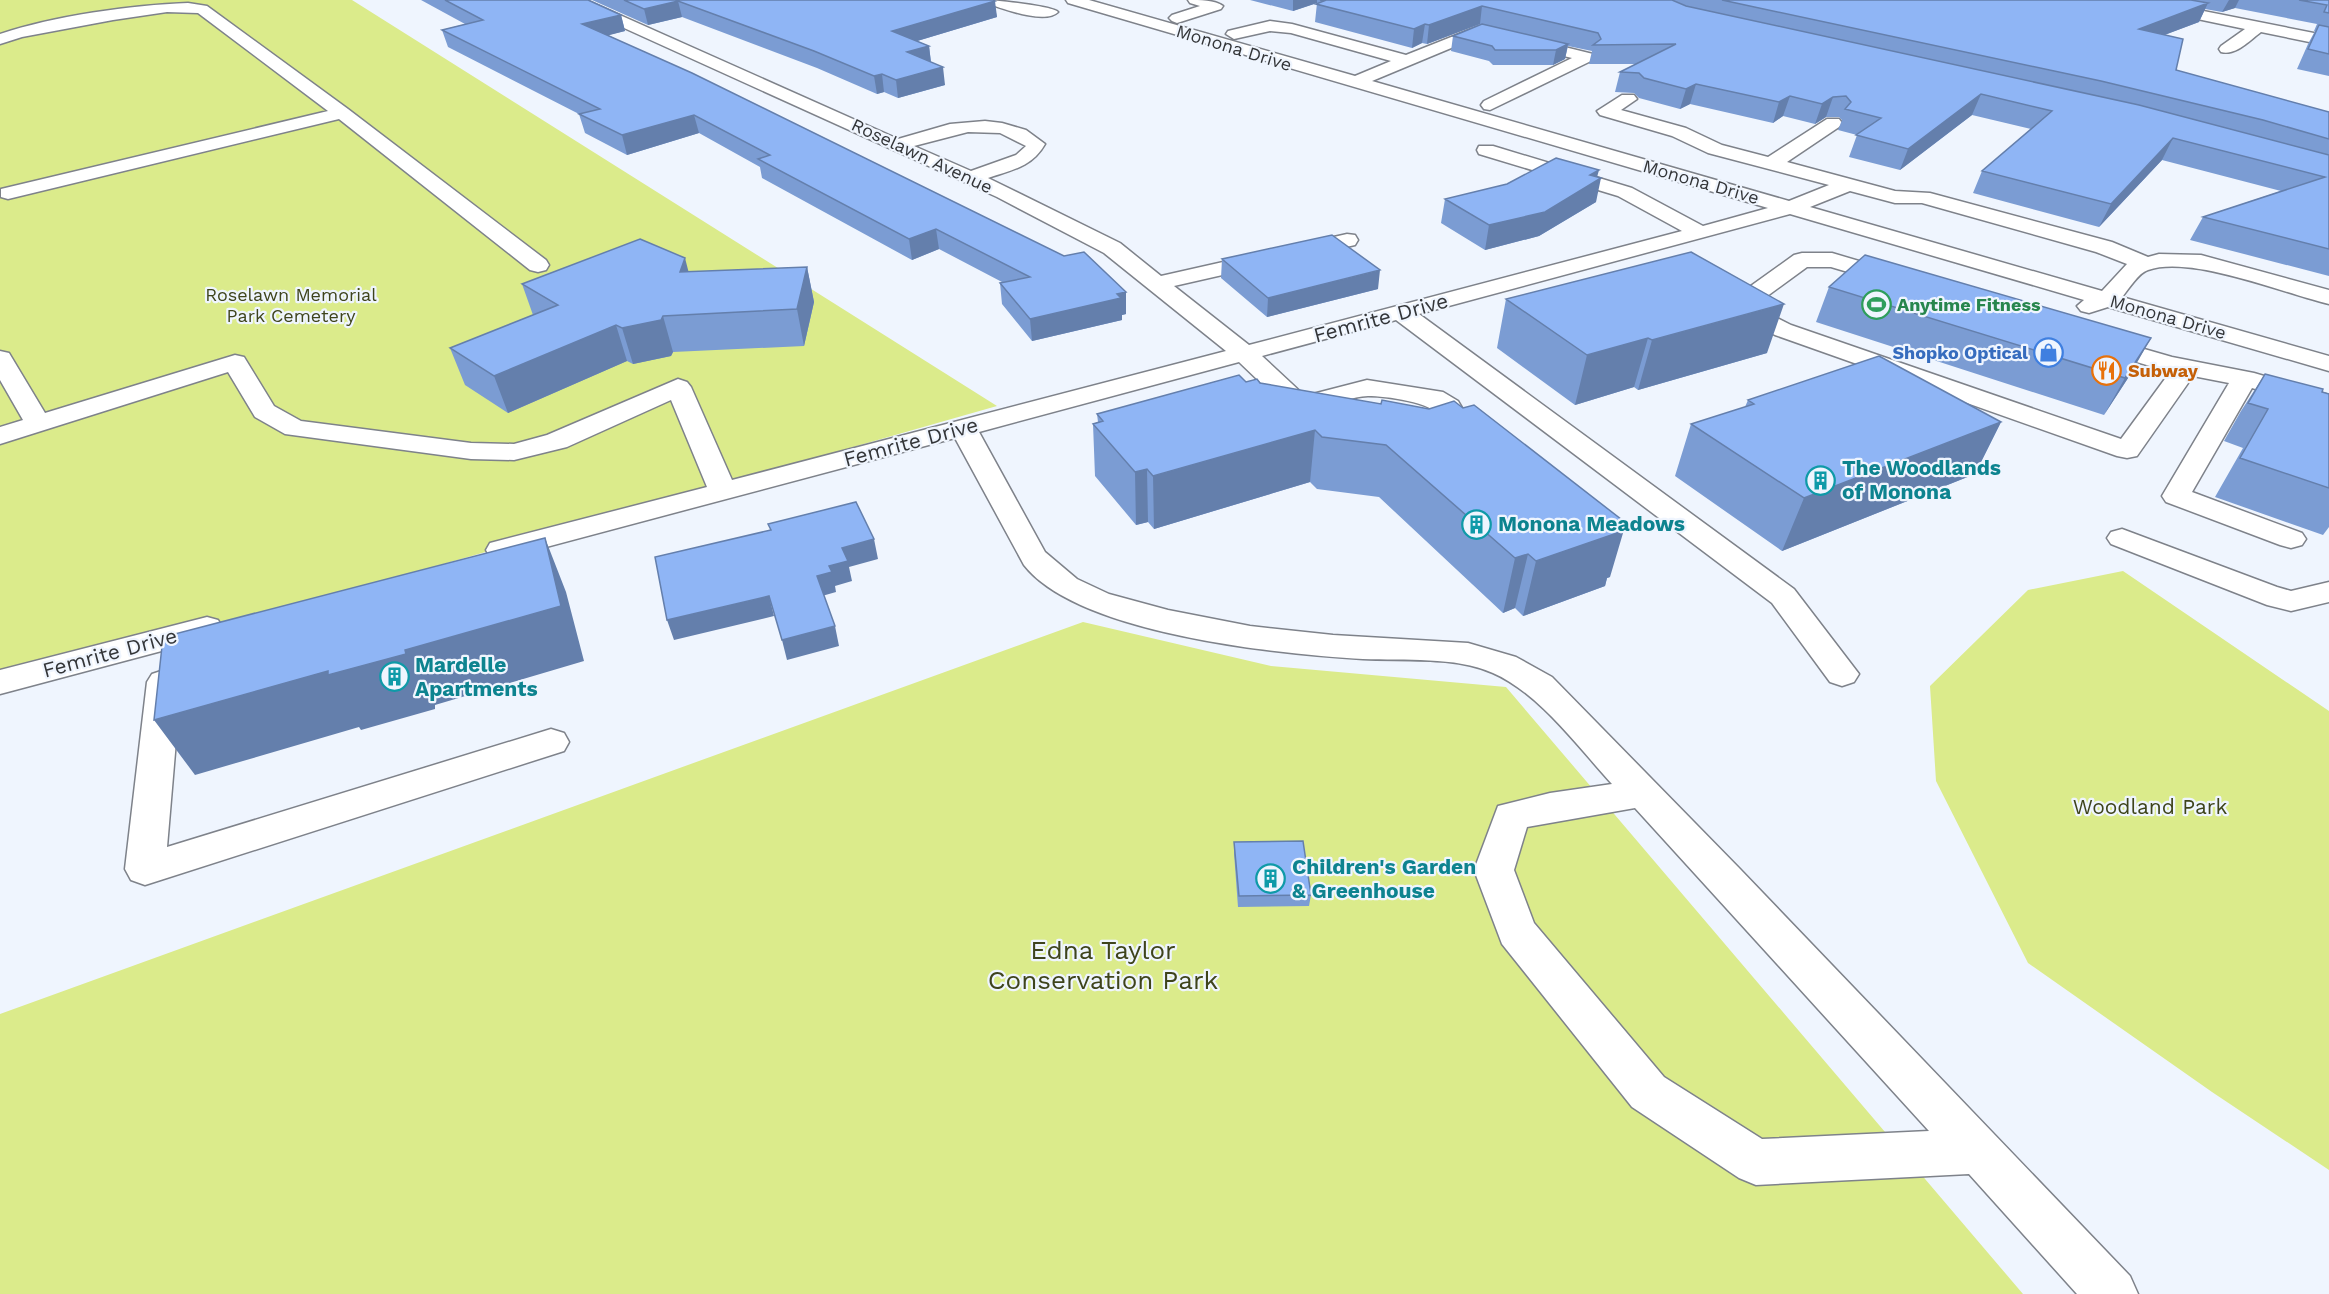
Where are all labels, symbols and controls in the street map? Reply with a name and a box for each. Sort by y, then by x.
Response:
street label: Monona Drive [1174,20,1294,75]
street label: Roselawn Avenue [848,114,996,197]
street label: Monona Drive [1641,155,1762,208]
park label: Roselawn Memorial Park Cemetery [205,284,377,326]
street label: Femrite Drive [1311,288,1451,347]
sports icon: Anytime Fitness [1860,289,1892,321]
street label: Monona Drive [2108,290,2229,343]
place label: Anytime Fitness [1897,294,2041,315]
shop icon: Shopko Optical [2033,337,2065,369]
place label: Shopko Optical [1892,342,2028,363]
restaurant icon: Subway [2091,355,2123,387]
place label: Subway [2128,360,2199,381]
street label: Femrite Drive [841,412,981,471]
place label: The Woodlands of Monona [1842,455,2001,504]
building icon: The Woodlands of Monona [1805,464,1837,496]
building icon: Monona Meadows [1461,508,1493,540]
place label: Monona Meadows [1498,511,1685,536]
street label: Femrite Drive [40,623,180,682]
place label: Mardelle Apartments [415,652,538,701]
building icon: Mardelle Apartments [378,661,410,693]
park label: Woodland Park [2073,794,2227,819]
place label: Children's Garden & Greenhouse [1292,854,1476,903]
building icon: Children's Garden & Greenhouse [1255,863,1287,895]
park label: Edna Taylor Conservation Park [988,935,1219,995]

